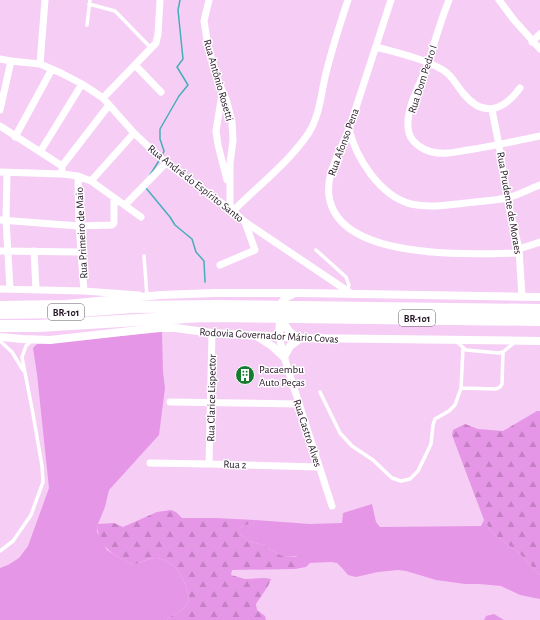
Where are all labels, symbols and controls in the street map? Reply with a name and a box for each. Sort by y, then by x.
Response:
street label: Rua Antônio Rosetti [202,38,235,122]
street label: Rua Dom Pedro I [406,44,439,115]
street label: Rua Afonso Pena [326,107,361,178]
street label: Rua André do Espírito Santo [146,143,246,224]
street label: Rua Prudente de Moraes [495,151,524,255]
street label: Rua Primeiro de Maio [74,187,89,279]
road number: BR-101 [48,304,84,320]
road number: BR-101 [399,310,435,326]
street label: Rodovia Governador Mário Covas [199,326,339,345]
street label: Rua Clarice Lispector [205,354,218,442]
building icon: Pacaembu Auto Peças [234,364,256,386]
place label: Pacaembu Auto Peças [259,364,305,388]
street label: Rua Castro Alves [291,398,324,468]
street label: Rua 2 [223,459,247,470]

